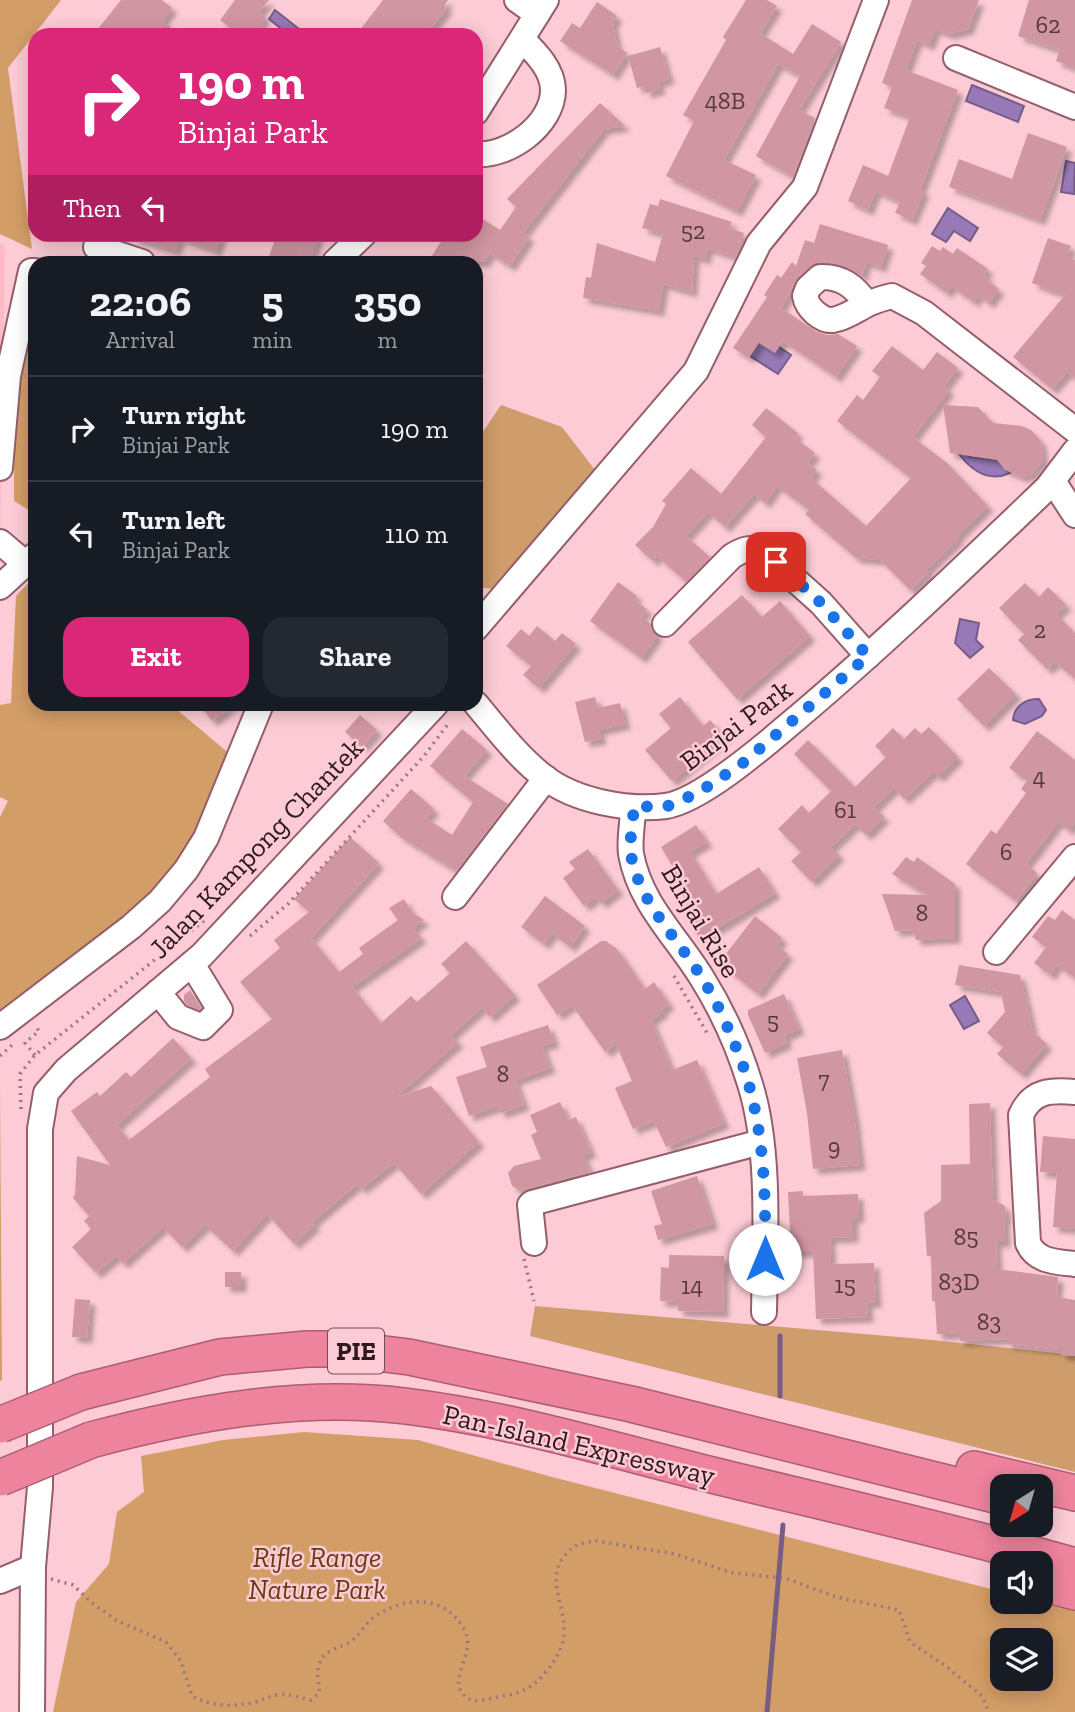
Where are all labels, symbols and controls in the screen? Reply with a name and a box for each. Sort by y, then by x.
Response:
house number: 62 [1035,10,1061,39]
text: 190 m [178,53,304,112]
icon: right [63,56,154,147]
house number: 48B [705,86,745,115]
text: Binjai Park [178,113,328,151]
icon: left [135,189,173,227]
text: Then [63,192,121,224]
house number: 52 [681,216,705,245]
text: 22:06 [89,276,191,327]
text: 5 [261,276,283,327]
text: 350 [353,276,422,327]
text: Arrival [106,326,175,354]
text: min [253,326,292,354]
text: m [378,326,397,354]
text: Turn right [122,399,245,431]
icon: right [63,410,101,448]
text: 190 m [381,413,448,445]
text: Binjai Park [122,431,230,459]
text: Turn left [122,504,225,536]
icon: left [63,515,101,553]
text: 110 m [385,518,448,550]
pin [746,532,806,592]
text: Binjai Park [122,536,230,564]
icon: arrive [757,543,795,581]
house number: 2 [1034,615,1046,644]
button: Exit [63,617,249,697]
button: Share [263,617,448,697]
street label: Binjai Park [674,672,799,778]
street label: Jalan Kampong Chantek [142,731,370,965]
house number: 4 [1033,762,1046,791]
house number: 61 [834,795,856,824]
house number: 6 [1000,837,1012,866]
street label: Binjai Rise [654,858,748,984]
house number: 8 [916,898,928,927]
house number: 5 [767,1006,779,1035]
house number: 8 [497,1059,509,1088]
house number: 7 [818,1065,830,1094]
house number: 9 [828,1132,840,1161]
position arrow [728,1222,802,1296]
house number: 85 [953,1222,979,1251]
house number: 83D [938,1267,980,1296]
house number: 15 [834,1270,856,1299]
house number: 14 [681,1271,703,1300]
house number: 83 [977,1307,1001,1336]
road number: PIE [328,1328,384,1374]
street label: Pan-Island Expressway [440,1398,719,1493]
north arrow [990,1474,1054,1536]
map controls [990,1474,1053,1691]
park label: Rifle Range Nature Park [248,1541,386,1606]
button: sound [990,1551,1053,1614]
button: layers [990,1628,1053,1691]

